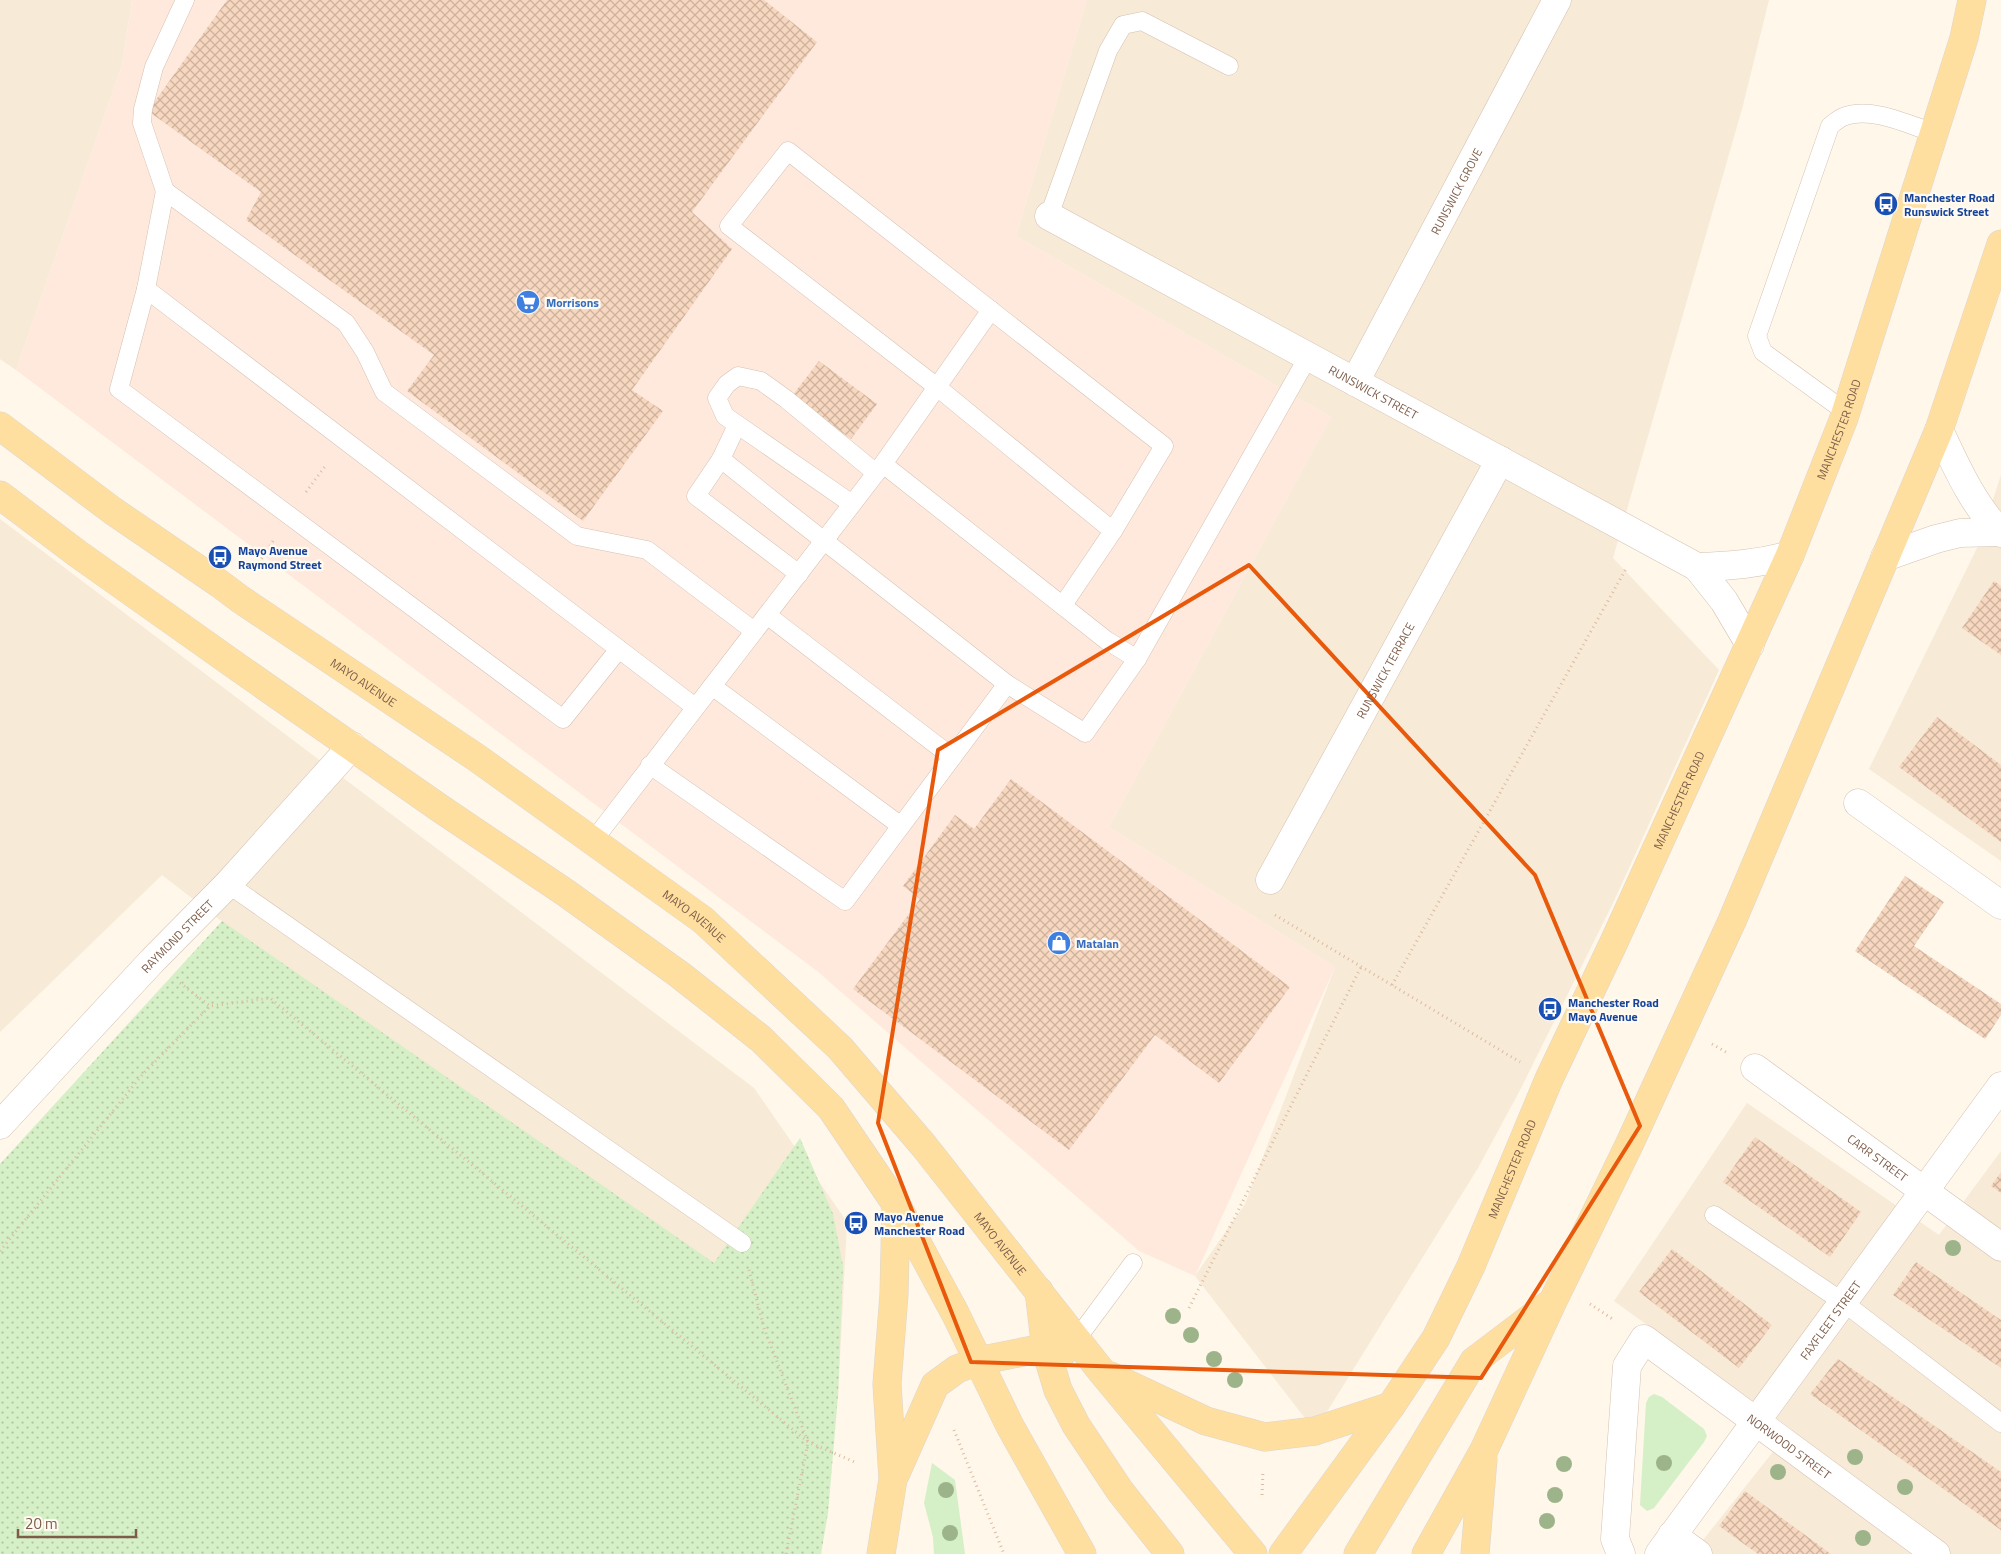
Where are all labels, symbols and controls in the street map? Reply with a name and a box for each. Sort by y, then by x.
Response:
street label: RUNSWICK GROVE [1425,144,1487,238]
place label: Manchester Road Runswick Street [1904,188,1995,221]
bus stop icon: Manchester Road Runswick Street [1873,191,1899,217]
supermarket icon: Morrisons [515,289,541,315]
place label: Morrisons [546,293,599,312]
street label: RUNSWICK STREET [1325,360,1422,424]
street label: MANCHESTER ROAD [1811,376,1865,482]
place label: Mayo Avenue Raymond Street [238,541,322,574]
bus stop icon: Mayo Avenue Raymond Street [207,544,233,570]
street label: RUNSWICK TERRACE [1351,618,1419,722]
street label: MAYO AVENUE [327,653,401,711]
street label: MANCHESTER ROAD [1648,748,1709,852]
street label: MAYO AVENUE [659,885,731,947]
street label: RAYMOND STREET [136,894,218,977]
shop icon: Matalan [1046,930,1072,956]
place label: Matalan [1076,934,1119,953]
place label: Manchester Road Mayo Avenue [1568,993,1659,1026]
bus stop icon: Manchester Road Mayo Avenue [1537,996,1563,1022]
street label: MANCHESTER ROAD [1482,1116,1541,1222]
street label: CARR STREET [1844,1129,1913,1186]
place label: Mayo Avenue Manchester Road [874,1207,965,1240]
street label: MAYO AVENUE [970,1208,1032,1280]
bus stop icon: Mayo Avenue Manchester Road [843,1210,869,1236]
street label: FAXFLEET STREET [1795,1276,1866,1363]
street label: NORWOOD STREET [1743,1409,1836,1484]
scale bar [18,1506,135,1538]
text: 20 m [25,1512,58,1535]

